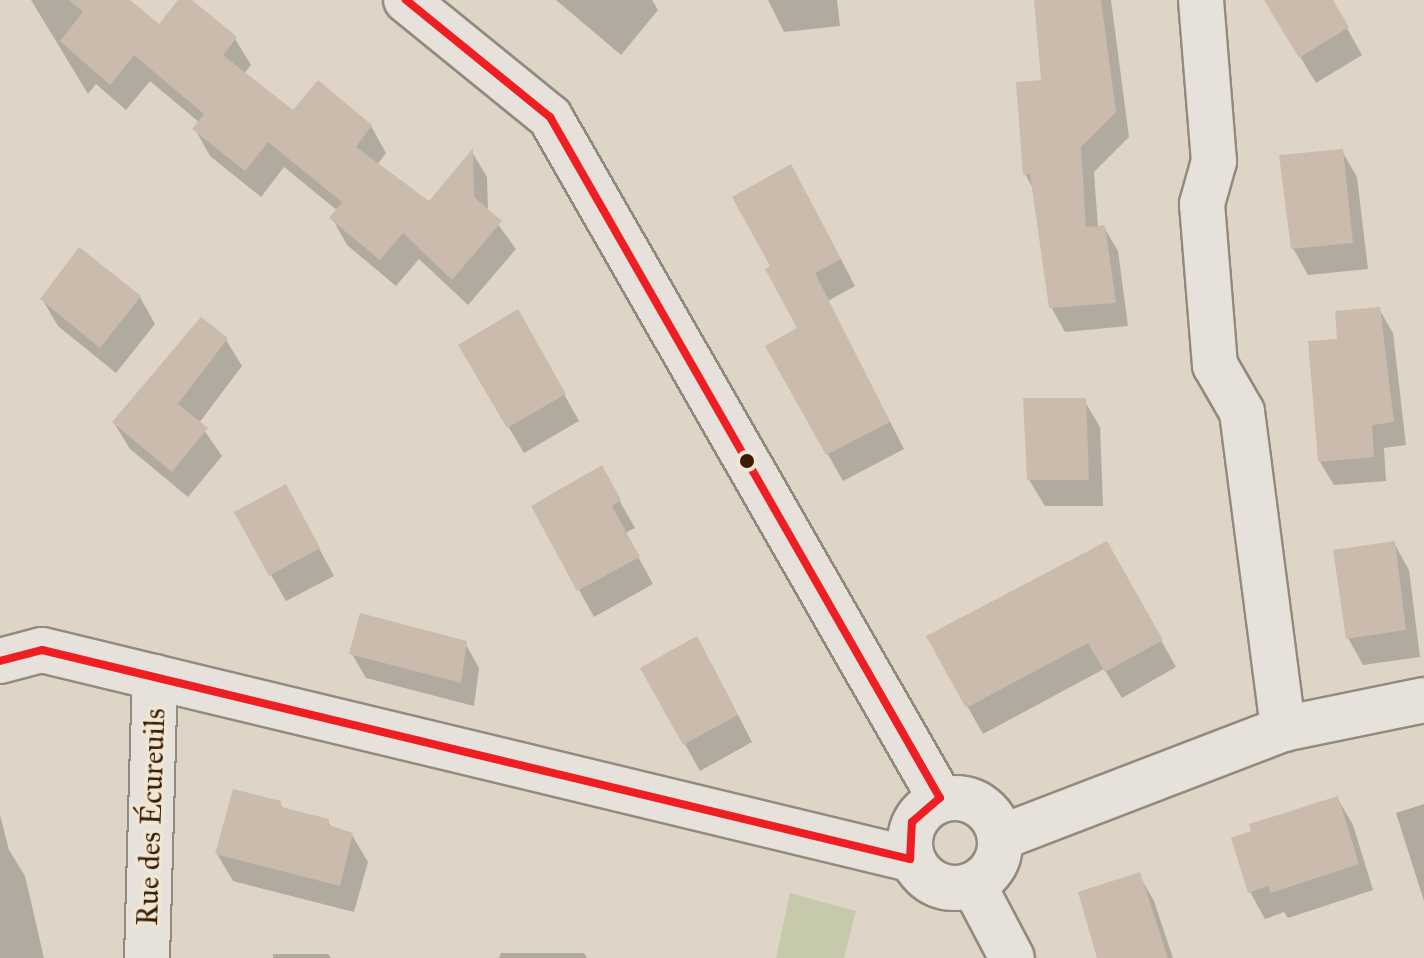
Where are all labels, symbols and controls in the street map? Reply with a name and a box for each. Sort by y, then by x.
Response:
unlabelled marker [739,453,755,469]
street label: Rue des Écureuils [129,708,173,926]

